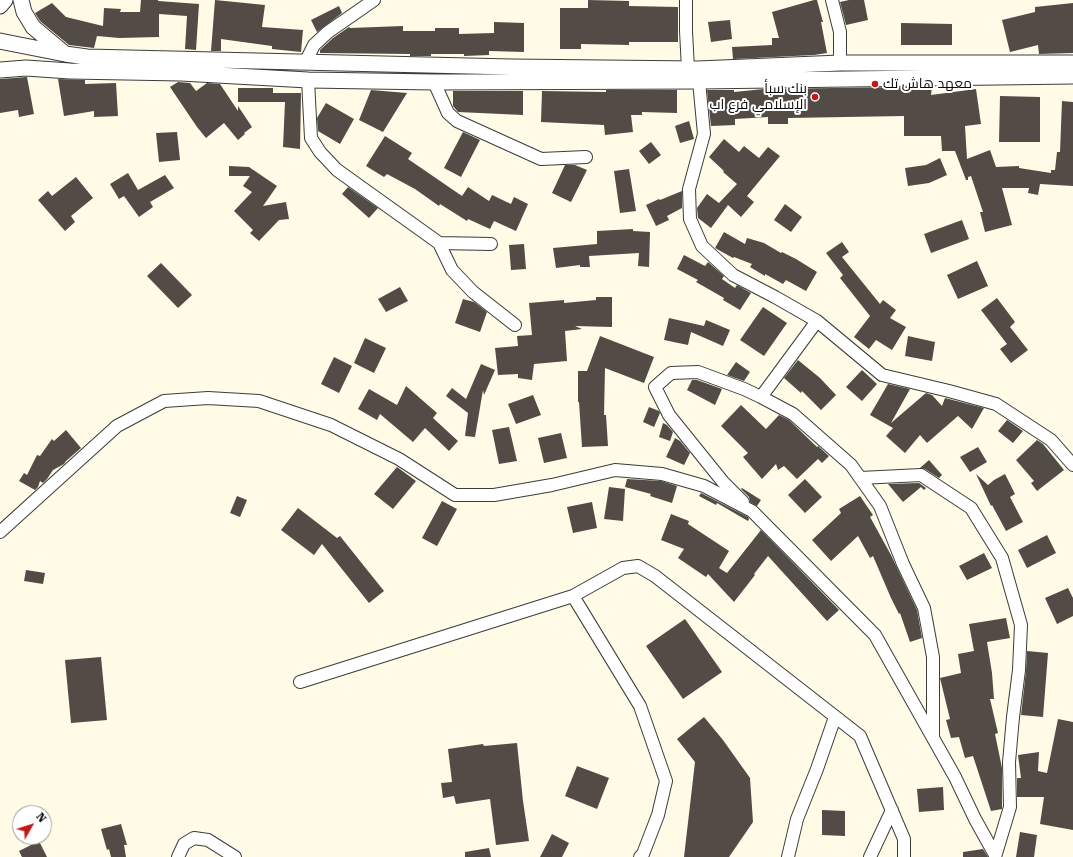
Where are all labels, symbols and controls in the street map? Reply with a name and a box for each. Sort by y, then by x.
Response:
place label: معهد هاش تك [883,76,972,92]
marker: معهد هاش تك [870,79,880,89]
place label: بنك سبأ الإسلامي فرع اب [710,81,807,114]
marker: بنك سبأ الإسلامي فرع اب [810,92,820,102]
north arrow [12,805,52,845]
text: N [33,810,49,825]

